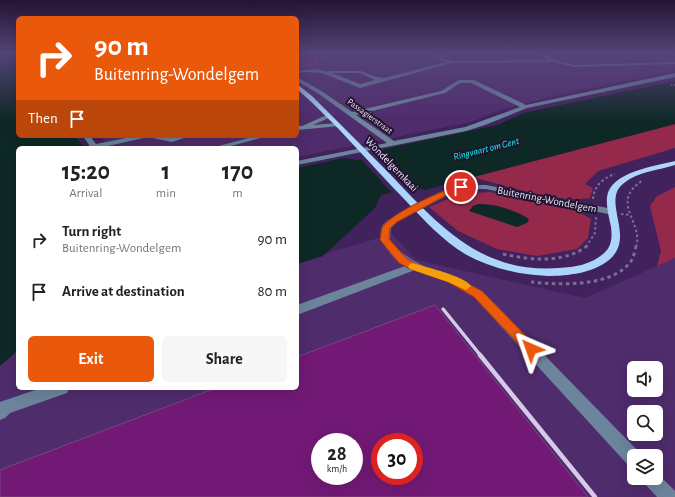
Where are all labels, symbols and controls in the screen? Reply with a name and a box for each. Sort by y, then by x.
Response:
icon: right [28,32,80,84]
text: 90 m [94,33,149,61]
text: Buitenring-Wondelgem [94,66,259,84]
street label: Passagierstraat [346,97,394,136]
icon: arrive [66,108,88,130]
text: Then [28,111,58,126]
street label: Wondelgemkaai [363,135,420,194]
water label: Ringvaart om Gent [452,136,521,162]
text: 15:20 [62,160,110,184]
text: 1 [162,160,170,184]
text: 170 [222,160,253,184]
pin [444,170,478,204]
icon: arrive [450,176,472,198]
street label: Buitenring-Wondelgem [496,184,598,215]
text: Arrival [69,187,103,200]
text: min [156,187,176,200]
text: m [232,187,243,200]
text: Turn right [62,224,121,239]
icon: right [28,229,50,251]
text: 90 m [258,232,287,247]
text: Buitenring-Wondelgem [62,242,181,255]
icon: arrive [28,281,50,303]
text: Arrive at destination [62,284,185,299]
text: 80 m [257,284,287,299]
position arrow [510,328,552,370]
button: Exit [28,336,154,382]
button: Share [162,336,287,382]
map controls [627,361,663,485]
button: sound [627,361,663,397]
button: search [627,405,663,441]
speed limit sign: 30 [371,433,423,485]
text: 28 [327,444,347,464]
button: layers [627,449,663,485]
text: km/h [327,464,347,474]

